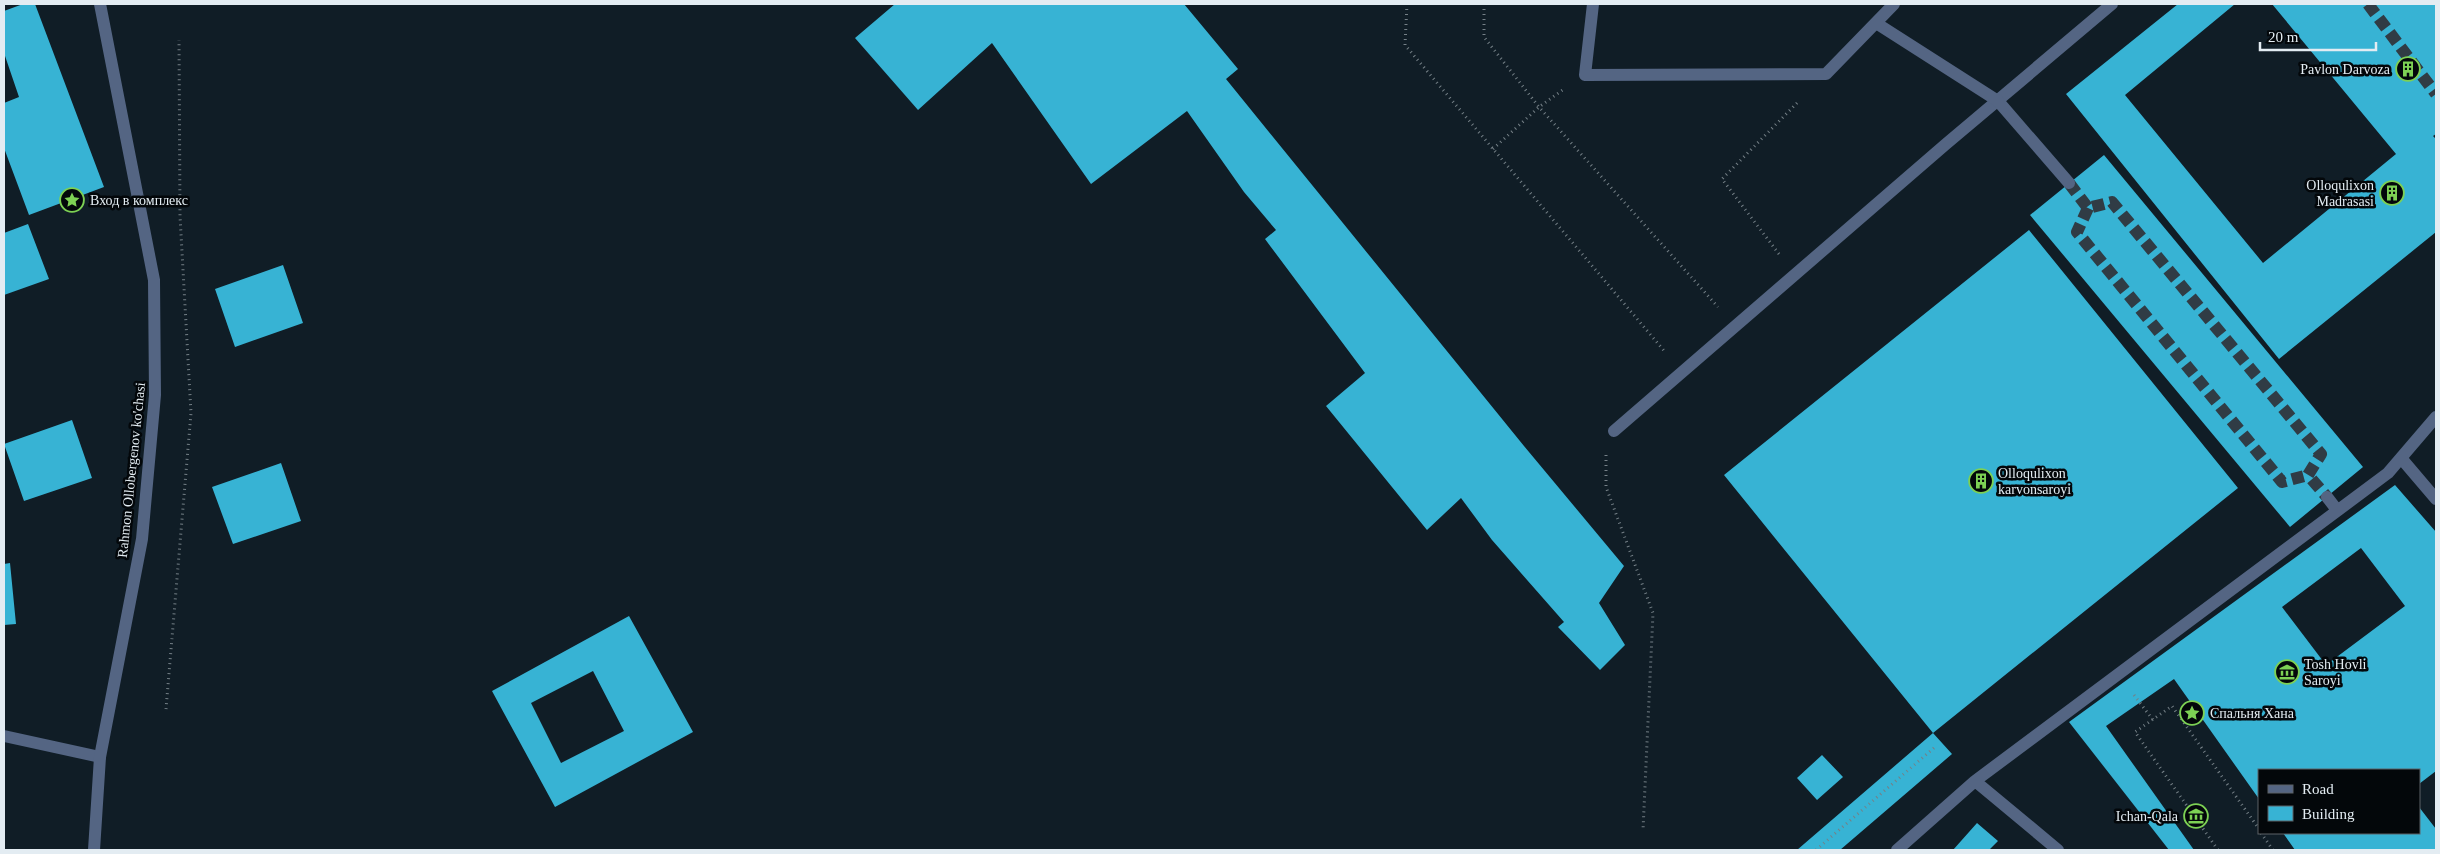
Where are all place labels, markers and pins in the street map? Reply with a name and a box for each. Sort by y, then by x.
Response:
building icon: Pavlon Darvoza [2395,56,2421,82]
place label: Pavlon Darvoza [2300,62,2391,77]
place label: Olloqulixon Madrasasi [2306,178,2374,209]
building icon: Olloqulixon Madrasasi [2379,180,2405,206]
place icon: Вход в комплекс [59,187,85,213]
place label: Вход в комплекс [90,193,188,208]
place label: Olloqulixon karvonsaroyi [1998,466,2071,497]
building icon: Olloqulixon karvonsaroyi [1968,468,1994,494]
place label: Tosh Hovli Saroyi [2304,657,2367,688]
museum icon: Tosh Hovli Saroyi [2274,659,2300,685]
place icon: Спальня Хана [2179,700,2205,726]
place label: Спальня Хана [2210,706,2295,721]
museum icon: Ichan-Qala [2183,803,2209,829]
place label: Ichan-Qala [2116,809,2179,824]

